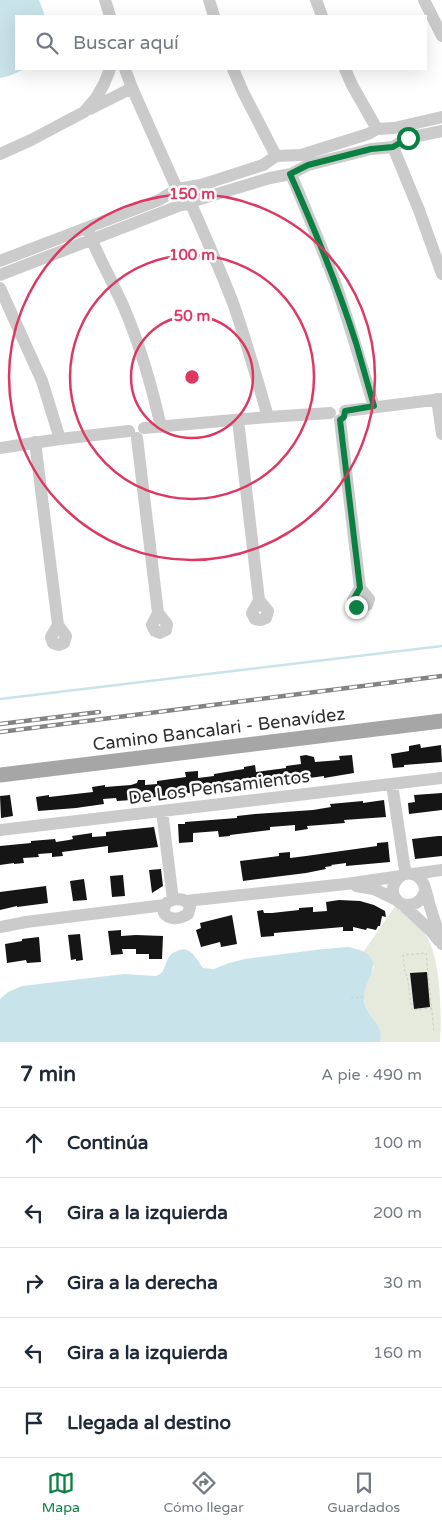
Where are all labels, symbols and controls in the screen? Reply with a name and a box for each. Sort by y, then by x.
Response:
search box [15,15,427,70]
icon: search [33,29,61,57]
text: Buscar aquí [73,32,179,54]
route start [397,127,420,150]
text: 150 m [169,185,215,203]
text: 100 m [169,246,215,264]
text: 50 m [174,307,210,325]
centre of rings [183,368,201,386]
route end [345,596,368,619]
street label: Camino Bancalari - Benavídez [92,703,347,755]
street label: De Los Pensamientos [127,765,311,809]
text: 7 min [20,1062,76,1087]
text: A pie · 490 m [321,1065,422,1085]
icon: ahead [20,1129,48,1157]
text: Continúa [67,1132,149,1154]
text: 100 m [373,1133,422,1153]
icon: left [20,1199,48,1227]
text: Gira a la izquierda [67,1202,228,1224]
text: 200 m [373,1203,422,1223]
icon: right [20,1269,48,1297]
text: Gira a la derecha [67,1272,218,1294]
text: 30 m [383,1273,422,1293]
icon: left [20,1339,48,1367]
text: Gira a la izquierda [67,1342,228,1364]
text: 160 m [373,1343,422,1363]
icon: arrive [20,1409,48,1437]
text: Llegada al destino [67,1412,231,1434]
tab: Mapa [42,1469,80,1516]
tab: Cómo llegar [164,1469,244,1516]
tab: Guardados [327,1469,400,1516]

